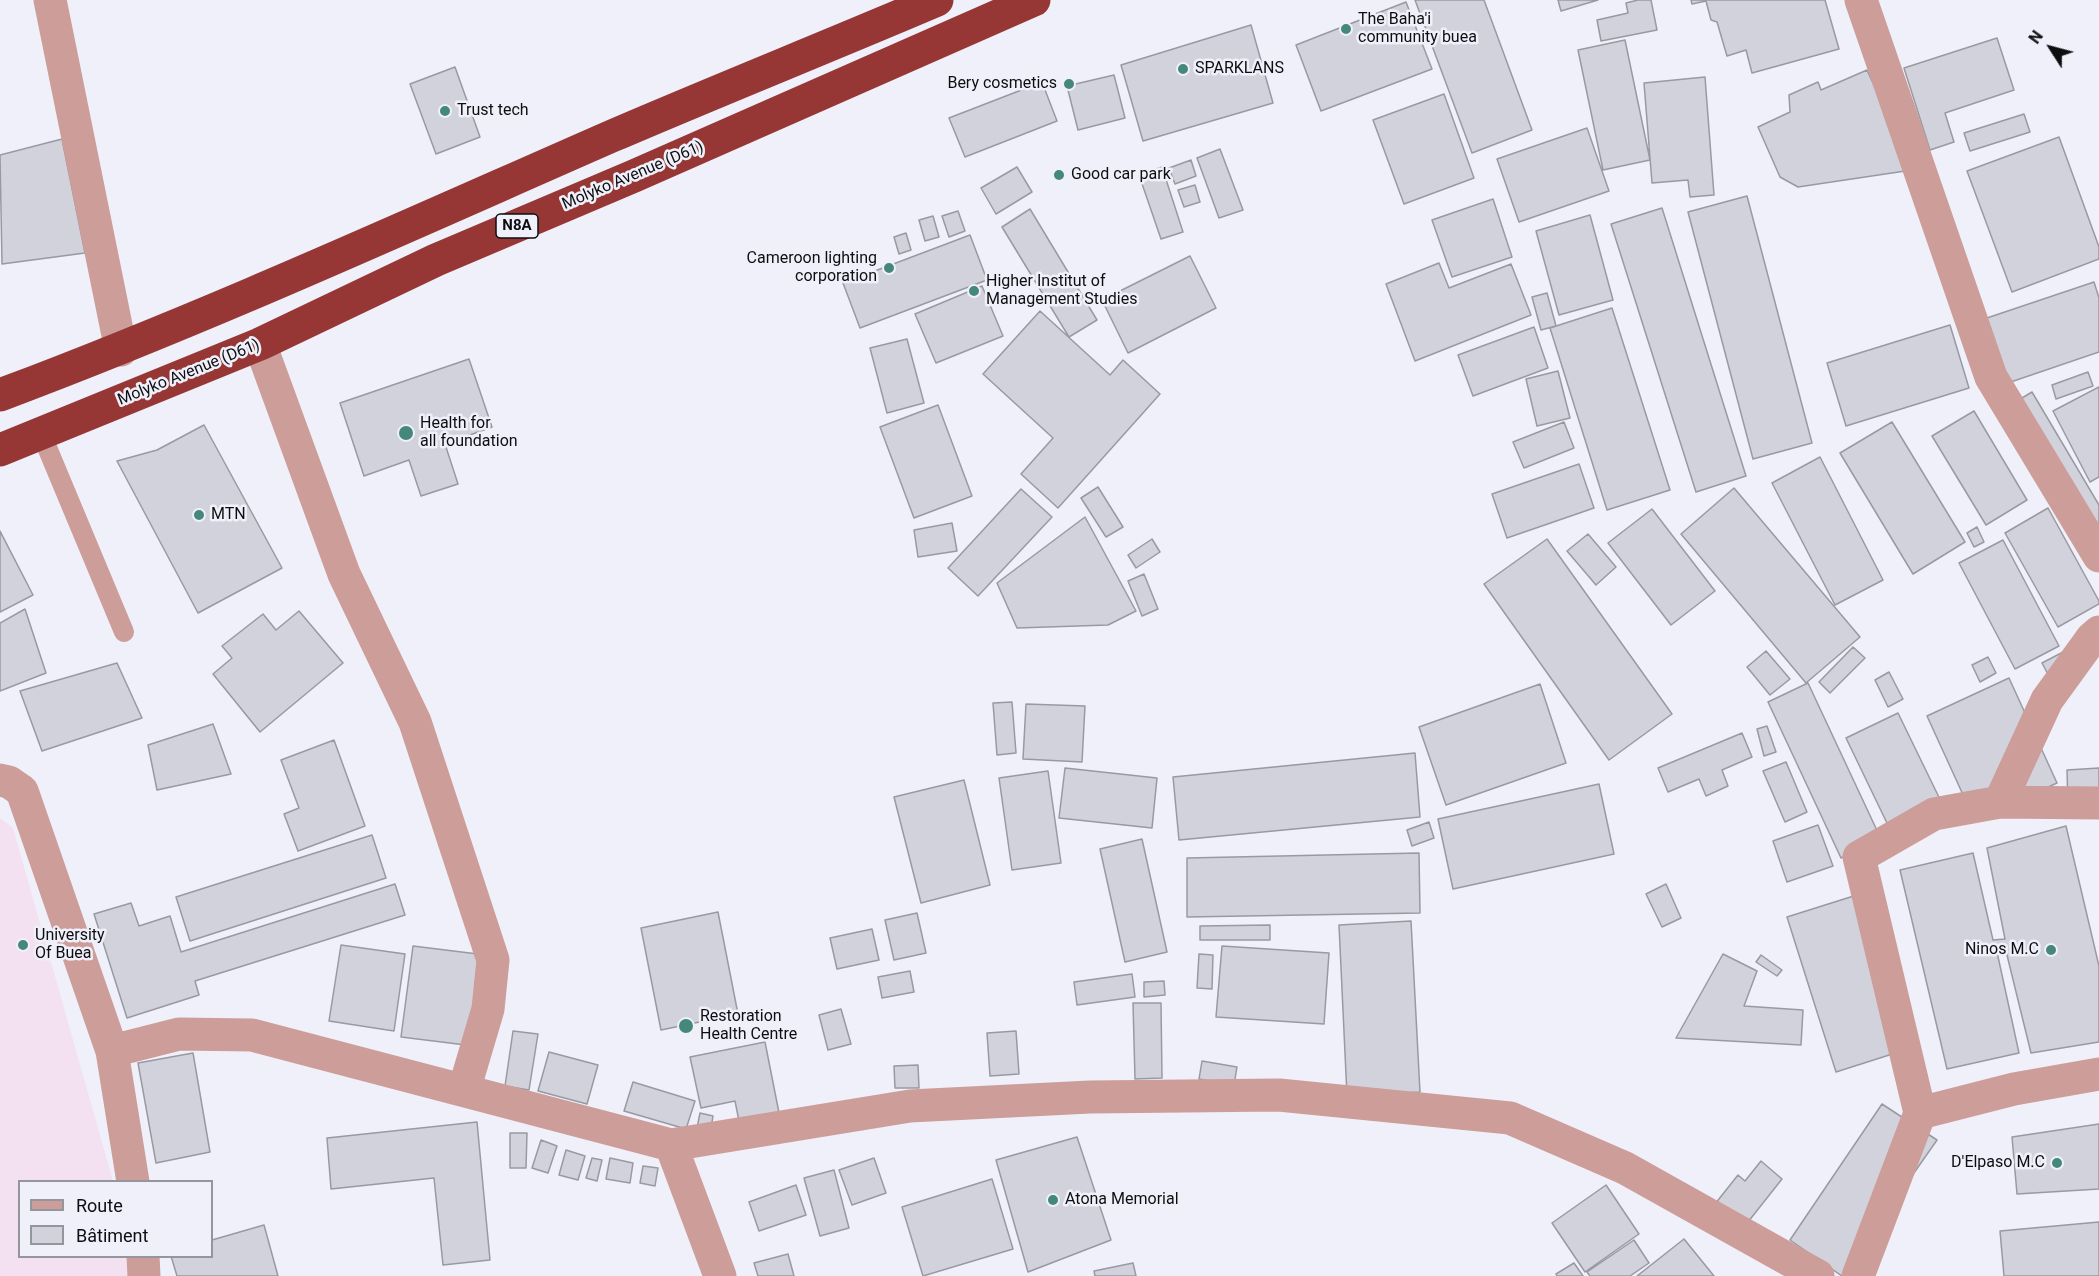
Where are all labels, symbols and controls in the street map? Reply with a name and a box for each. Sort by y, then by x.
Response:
place label: The Baha'i community buea [1358,10,1477,48]
north arrow [2021,18,2081,78]
marker: The Baha'i community buea [1339,22,1353,36]
text: N [2025,27,2047,47]
place label: SPARKLANS [1195,59,1284,79]
marker: SPARKLANS [1176,62,1190,76]
place label: Bery cosmetics [947,74,1057,94]
marker: Bery cosmetics [1062,77,1076,91]
place label: Trust tech [457,101,529,121]
marker: Trust tech [438,104,452,118]
street label: Molyko Avenue (D61) [559,138,707,214]
place label: Good car park [1071,165,1171,185]
marker: Good car park [1052,168,1066,182]
road number: N8A [496,214,538,238]
place label: Cameroon lighting corporation [747,249,877,287]
marker: Cameroon lighting corporation [882,261,896,275]
place label: Higher Institut of Management Studies [986,272,1137,310]
marker: Higher Institut of Management Studies [967,284,981,298]
street label: Molyko Avenue (D61) [115,336,263,410]
place label: Health for all foundation [420,414,518,452]
marker: Health for all foundation [397,424,415,442]
place label: MTN [211,505,246,525]
marker: MTN [192,508,206,522]
place label: University Of Buea [35,926,105,964]
marker: University Of Buea [16,938,30,952]
place label: Ninos M.C [1965,940,2039,960]
marker: Ninos M.C [2044,943,2058,957]
place label: Restoration Health Centre [700,1007,797,1045]
marker: Restoration Health Centre [677,1017,695,1035]
place label: D'Elpaso M.C [1951,1153,2045,1173]
marker: D'Elpaso M.C [2050,1156,2064,1170]
legend [18,1180,213,1258]
place label: Atona Memorial [1065,1190,1179,1210]
marker: Atona Memorial [1046,1193,1060,1207]
text: Route [76,1195,123,1216]
text: Bâtiment [76,1225,148,1246]

